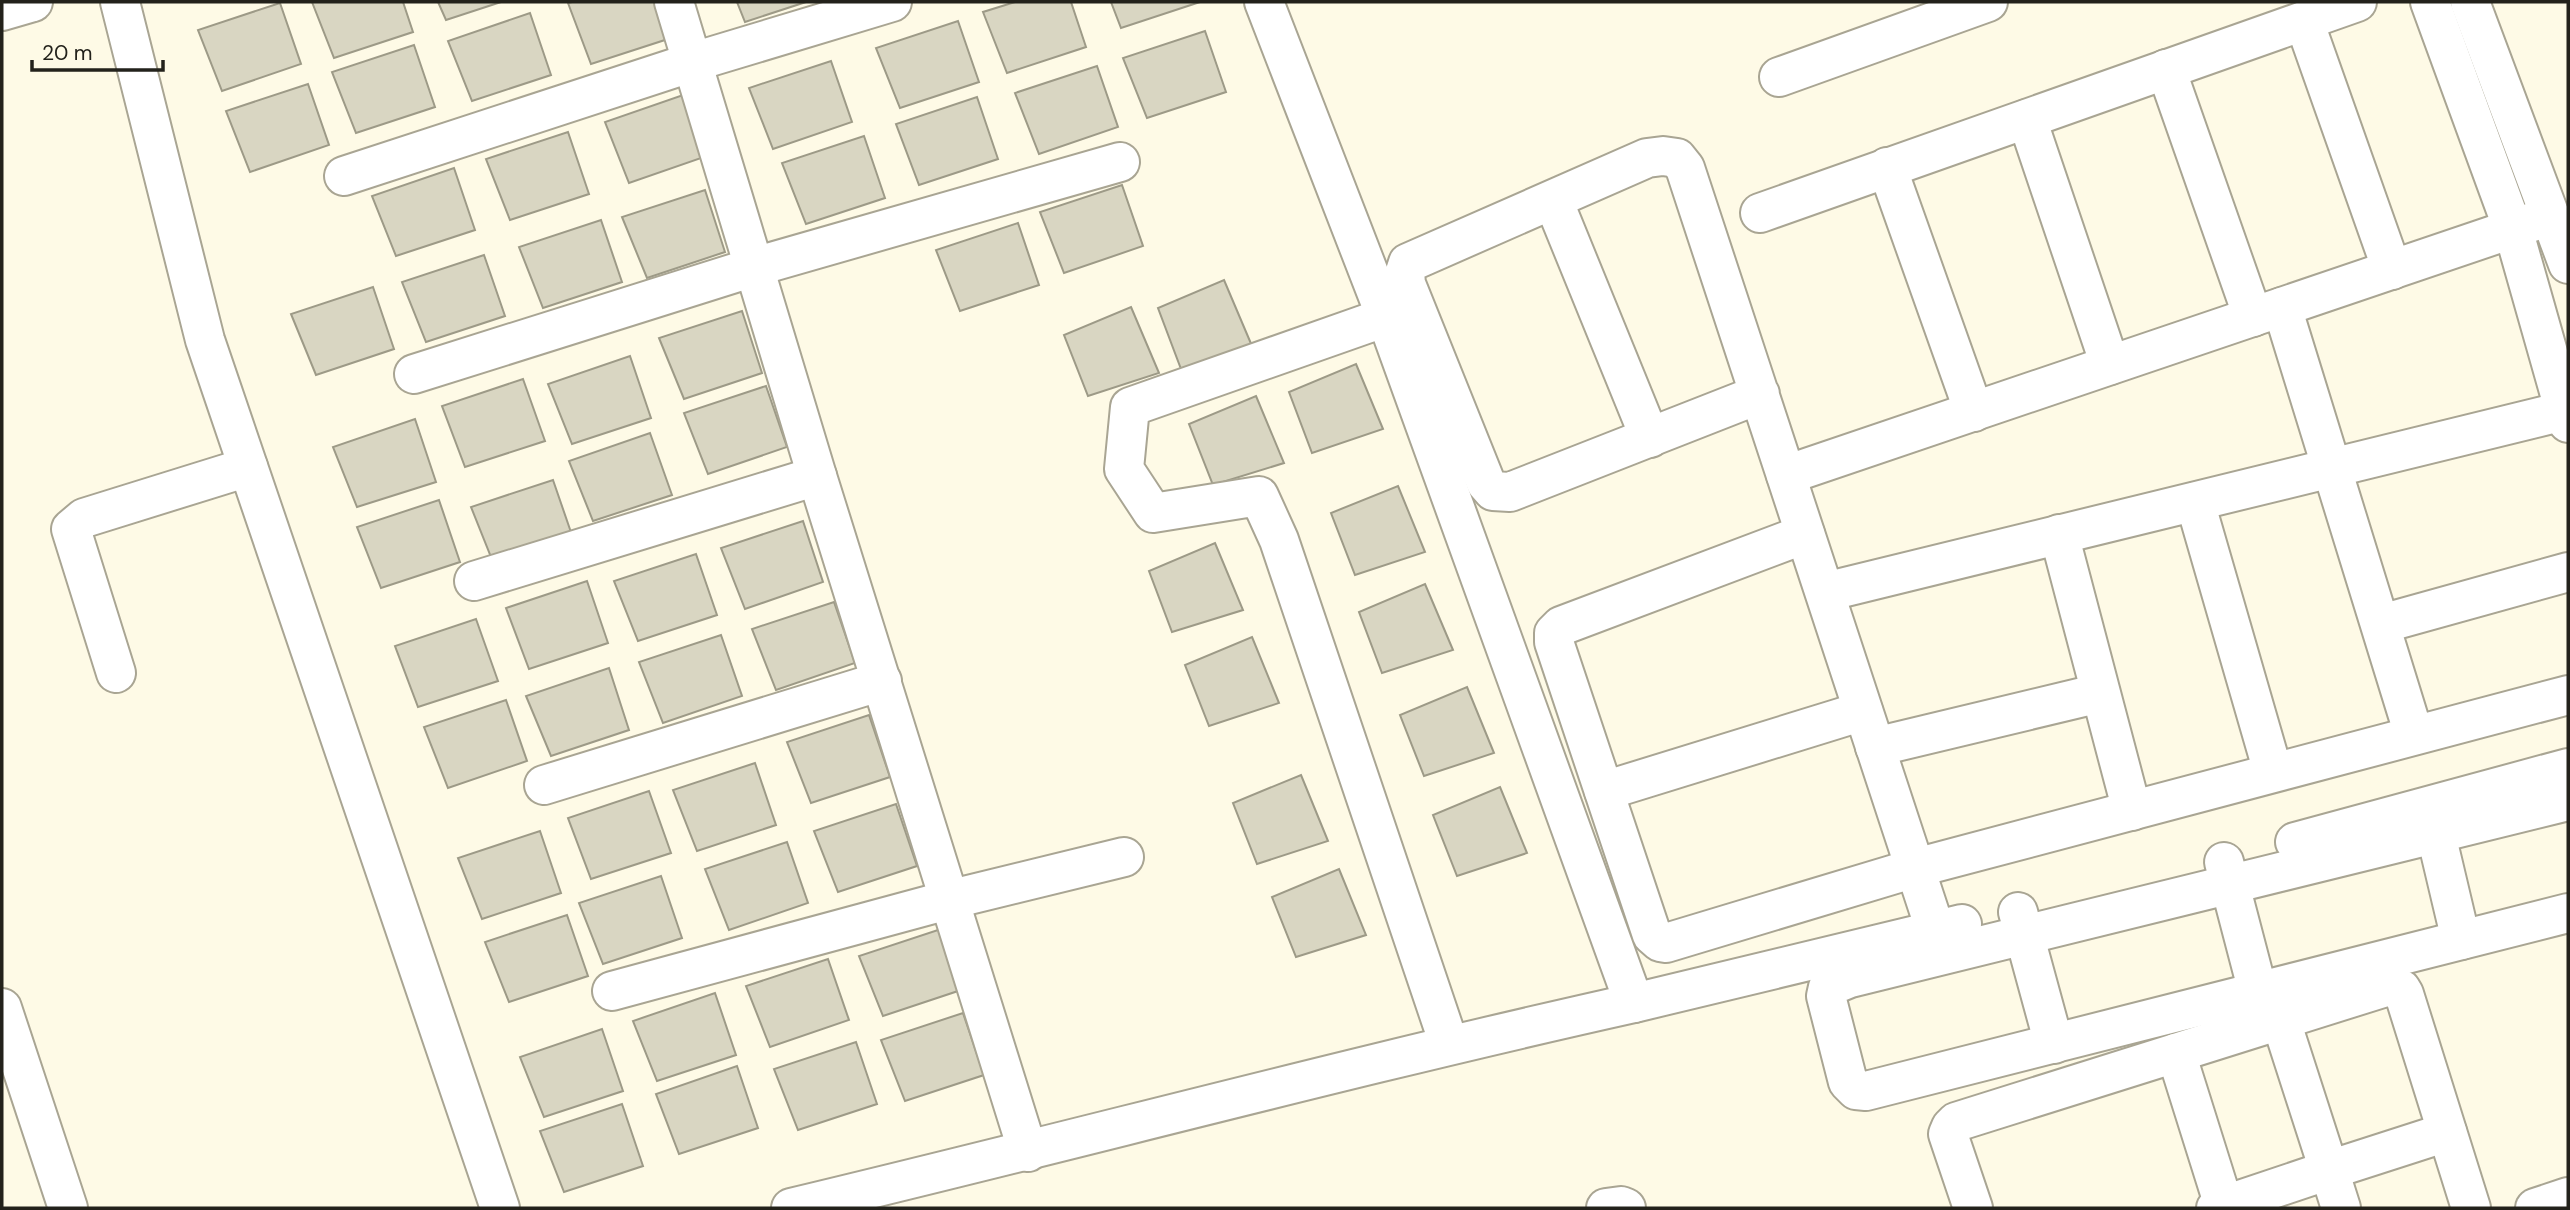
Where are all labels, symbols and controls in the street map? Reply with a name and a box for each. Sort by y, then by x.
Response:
scale bar [32,28,163,72]
text: 20 m [42,39,93,67]

